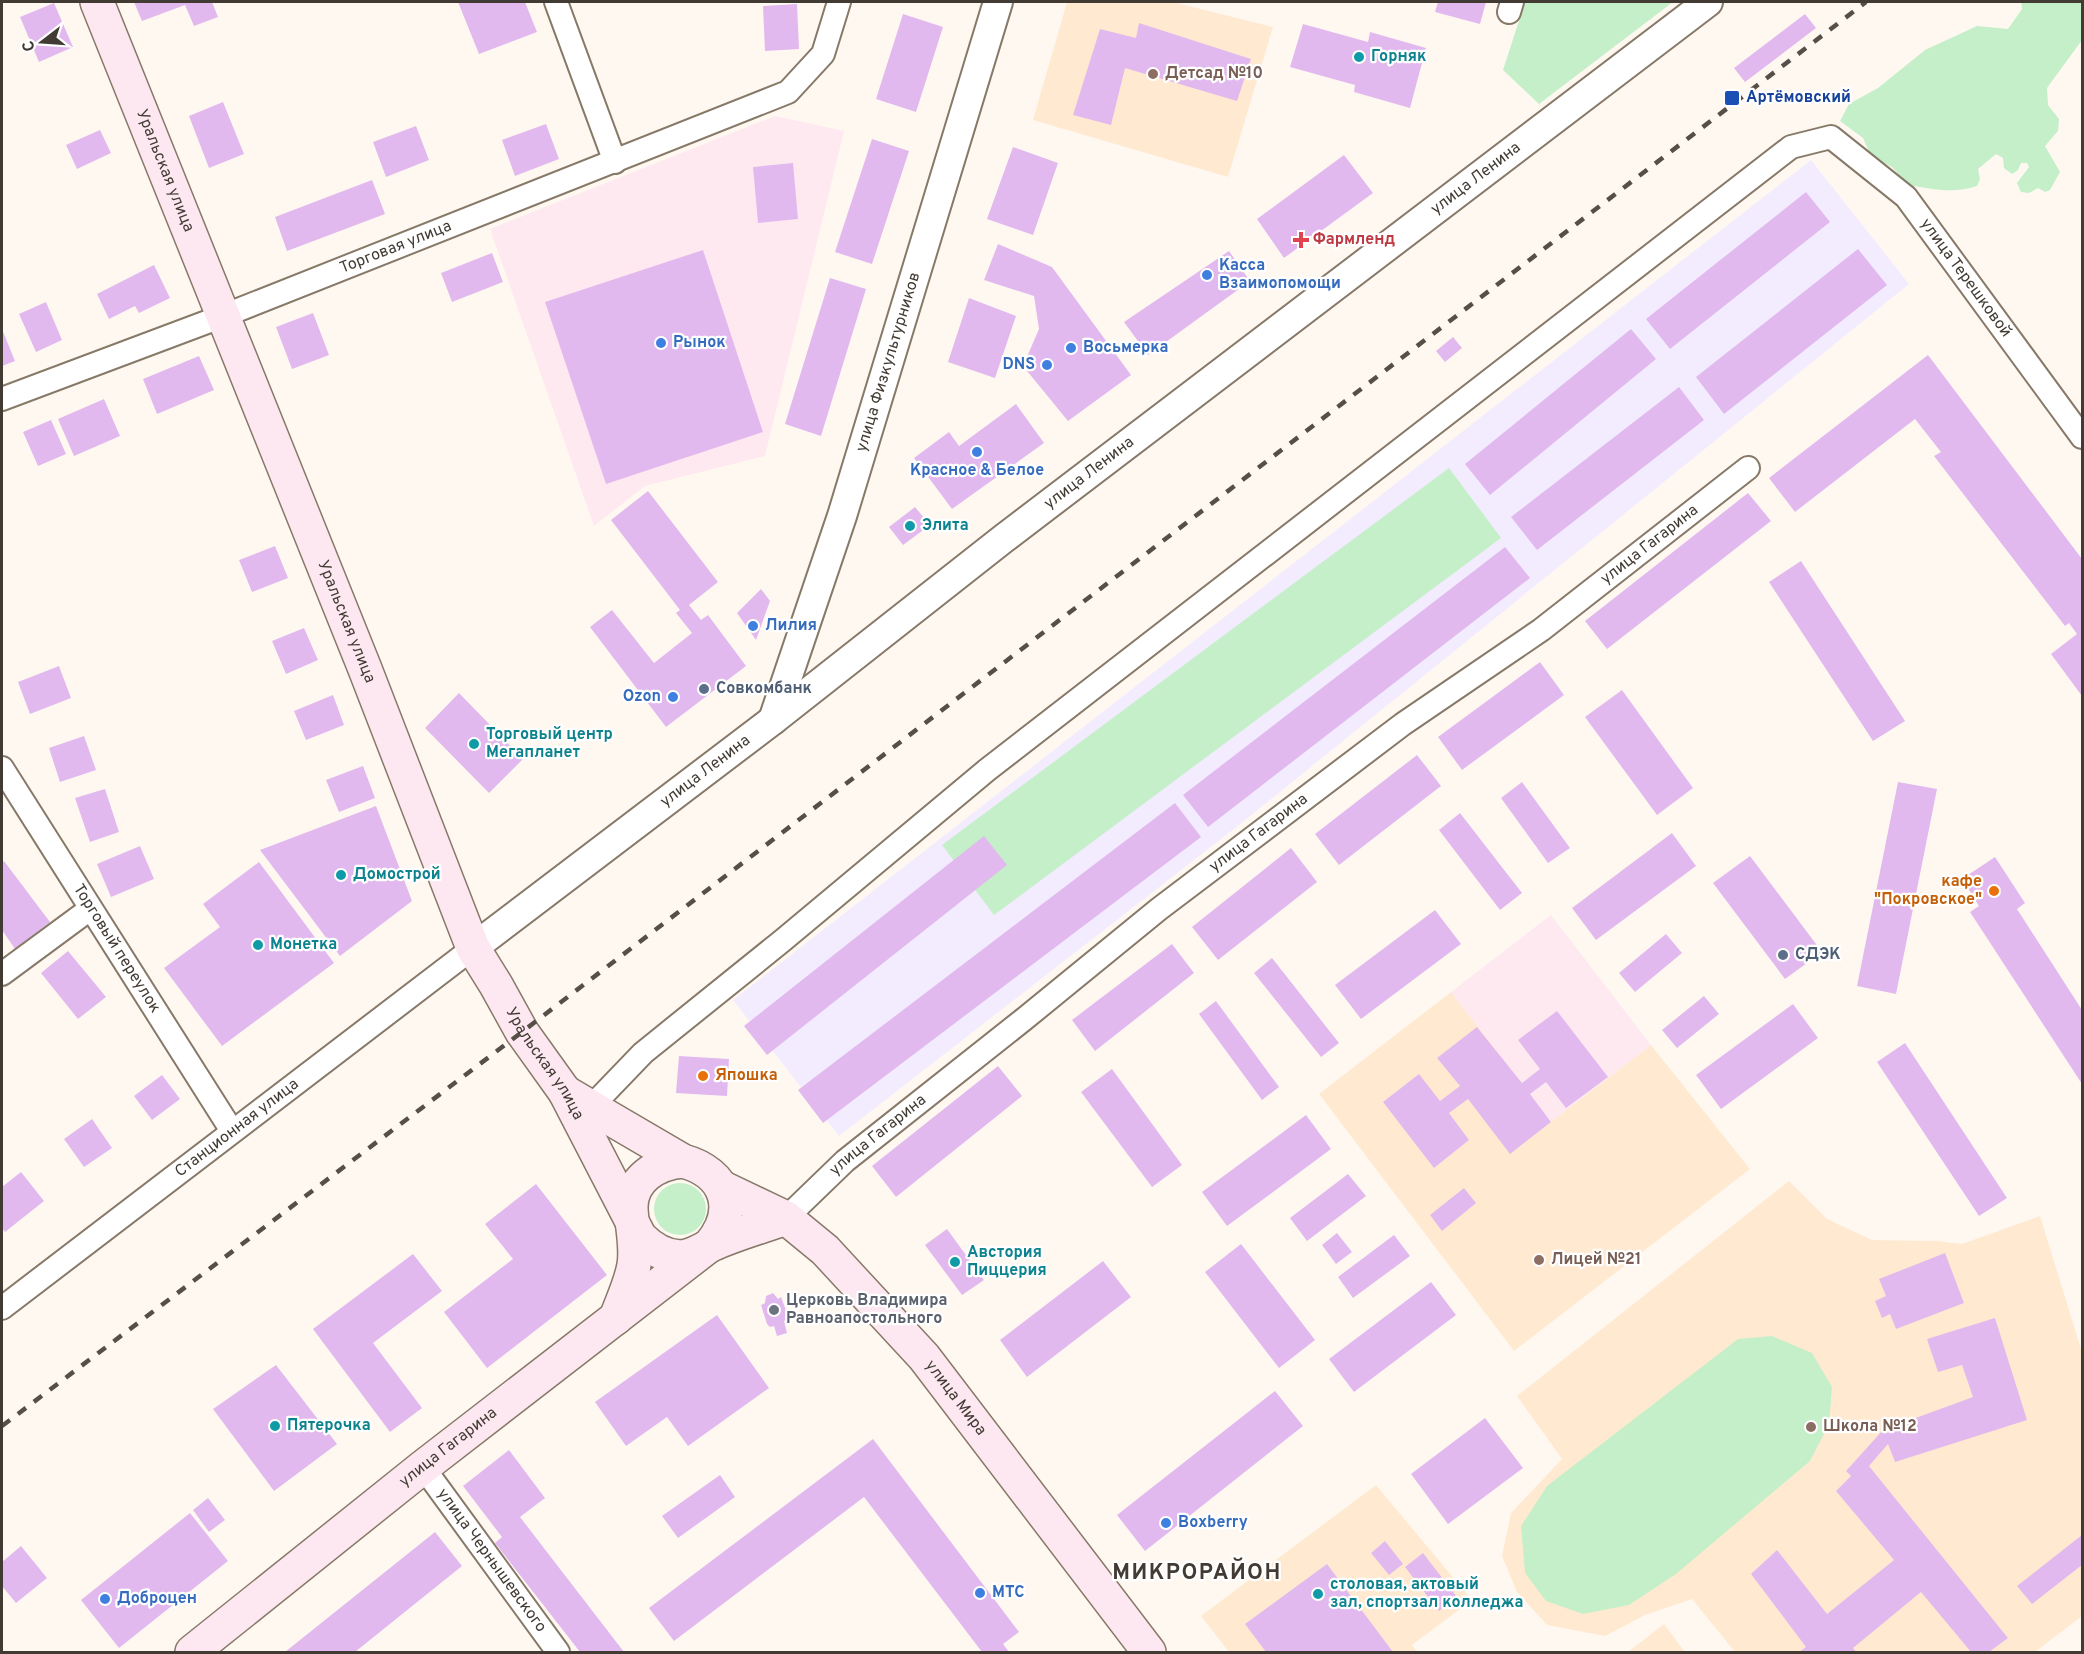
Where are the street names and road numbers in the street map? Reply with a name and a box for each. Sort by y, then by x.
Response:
street label: Уральская улица [131,107,198,235]
street label: улица Ленина [1427,138,1525,219]
street label: улица Терешковой [1915,215,2016,341]
street label: Торговая улица [337,216,454,279]
street label: улица Физкультурников [852,270,925,455]
street label: улица Ленина [1040,433,1138,514]
street label: улица Гагарина [1597,500,1703,589]
street label: Уральская улица [312,558,380,686]
street label: улица Ленина [656,731,755,812]
street label: улица Гагарина [1206,790,1312,877]
street label: Торговый переулок [68,881,165,1017]
street label: Уральская улица [500,1004,588,1123]
street label: Станционная улица [171,1075,303,1182]
street label: улица Гагарина [826,1090,931,1180]
street label: улица Мира [920,1356,991,1440]
street label: улица Гагарина [396,1403,501,1492]
street label: улица Чернышевского [432,1485,551,1637]

